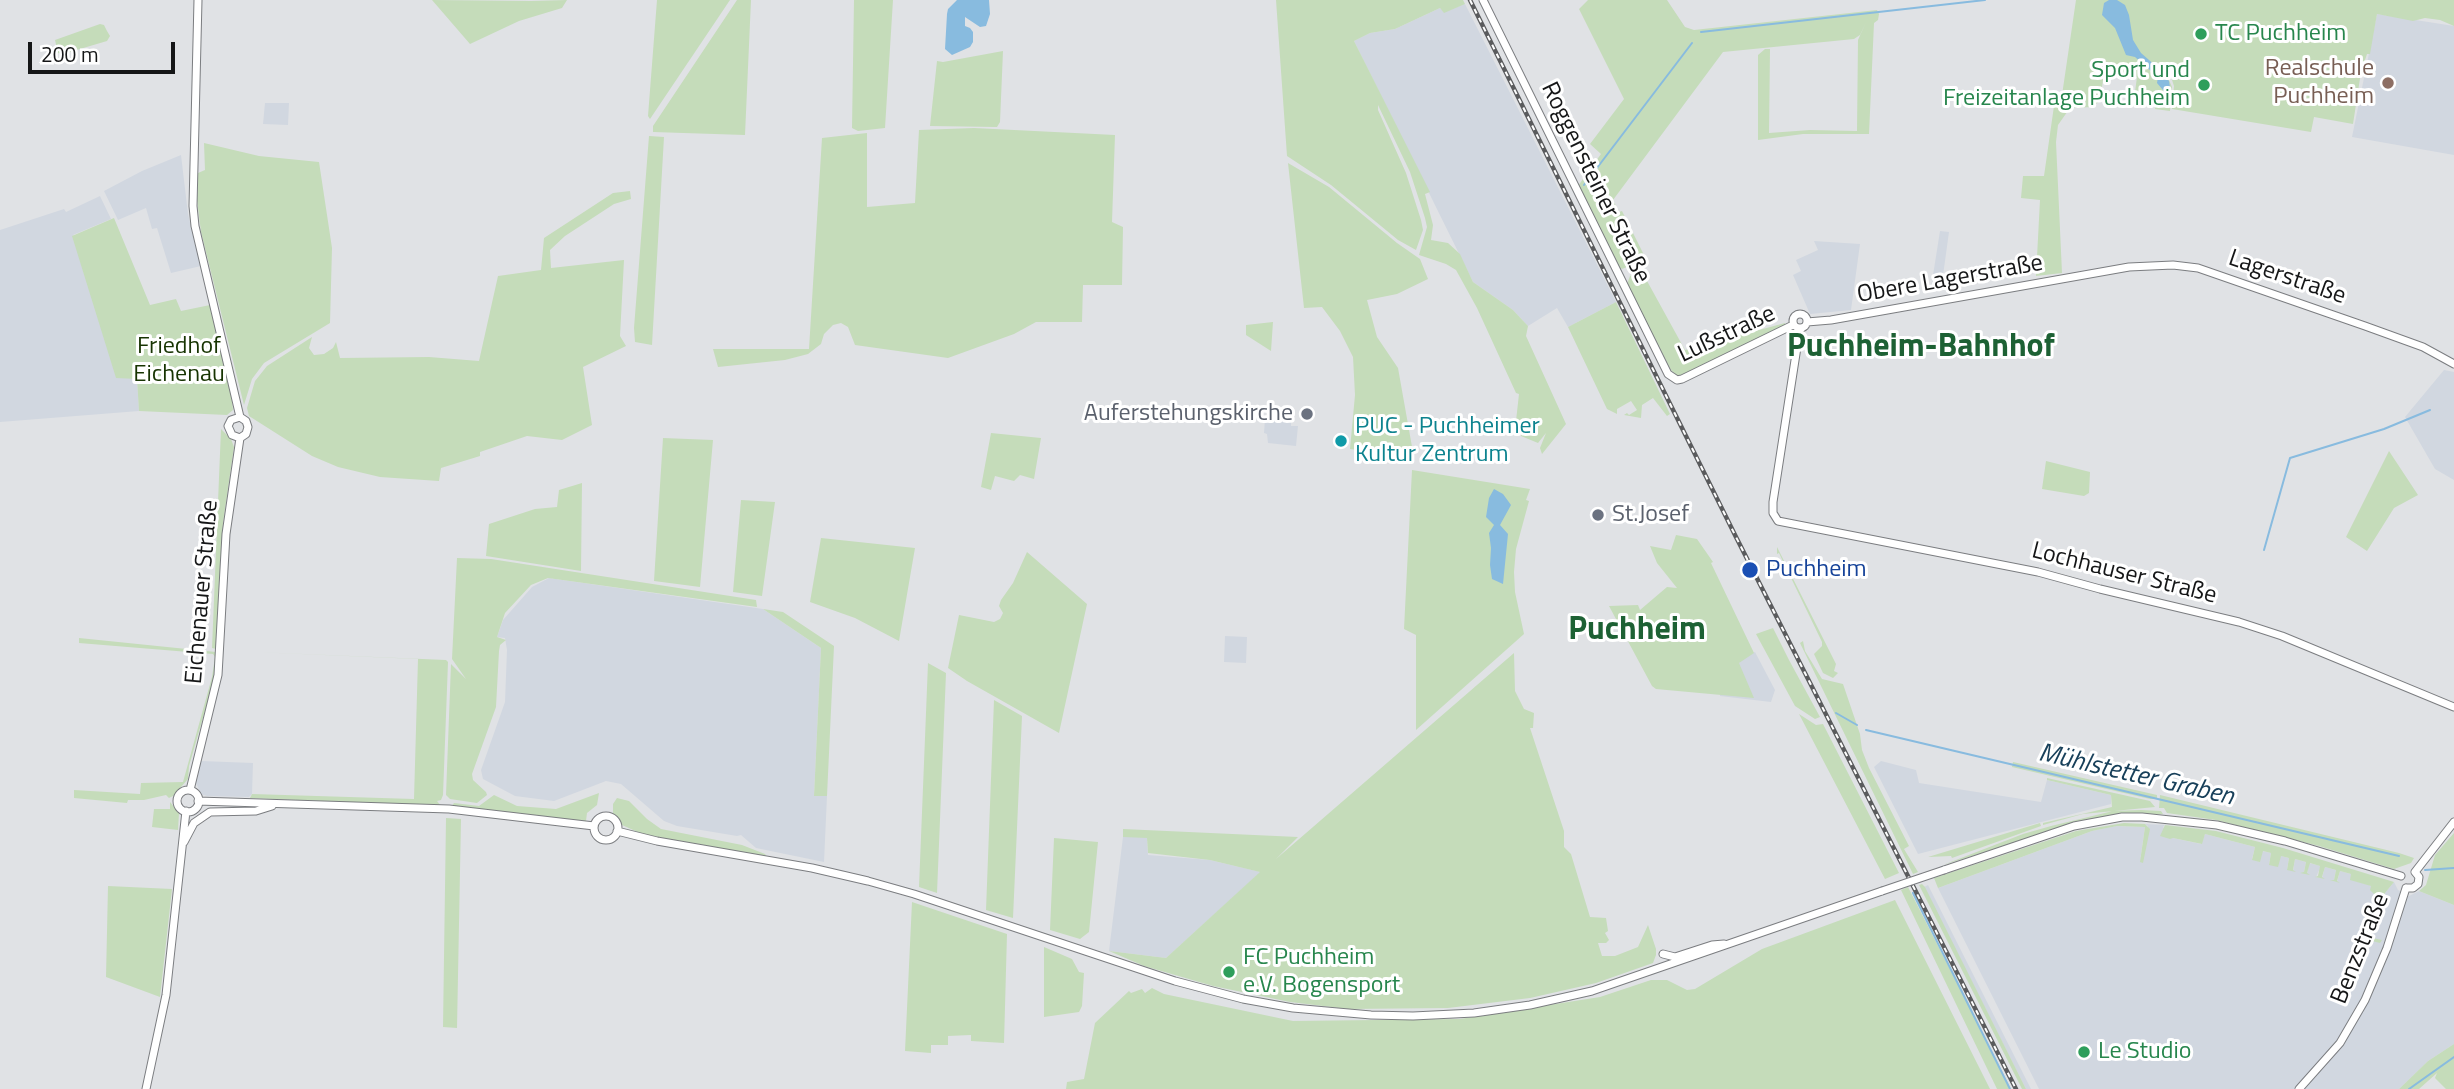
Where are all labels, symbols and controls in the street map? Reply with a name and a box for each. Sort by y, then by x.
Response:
place label: TC Puchheim [2215,20,2346,48]
marker: TC Puchheim [2193,26,2209,42]
scale bar [32,28,178,72]
text: 200 m [41,38,98,70]
place label: Realschule Puchheim [2265,55,2374,111]
place label: Sport und Freizeitanlage Puchheim [1943,57,2190,113]
marker: Realschule Puchheim [2380,75,2396,91]
marker: Sport und Freizeitanlage Puchheim [2196,77,2212,93]
street label: Roggensteiner Straße [1534,78,1656,288]
street label: Lagerstraße [2225,245,2349,311]
street label: Obere Lagerstraße [1855,249,2045,311]
street label: Lußstraße [1674,300,1780,370]
district label: Puchheim-Bahnhof [1787,329,2055,367]
park label: Friedhof Eichenau [133,333,225,389]
place label: Auferstehungskirche [1084,400,1293,428]
marker: Auferstehungskirche [1299,406,1315,422]
place label: PUC - Puchheimer Kultur Zentrum [1355,413,1540,469]
marker: PUC - Puchheimer Kultur Zentrum [1333,433,1349,449]
street label: Eichenauer Straße [181,499,225,685]
place label: St.Josef [1612,501,1689,529]
marker: St.Josef [1590,507,1606,523]
street label: Lochhauser Straße [2029,537,2219,611]
place label: Puchheim [1766,556,1867,584]
marker: Puchheim [1740,560,1760,580]
district label: Puchheim [1568,612,1706,650]
water label: Mühlstetter Graben [2035,738,2237,814]
street label: Benzstraße [2326,890,2396,1008]
place label: FC Puchheim e.V. Bogensport [1243,944,1400,1000]
marker: FC Puchheim e.V. Bogensport [1221,964,1237,980]
place label: Le Studio [2098,1038,2191,1066]
marker: Le Studio [2076,1044,2092,1060]

